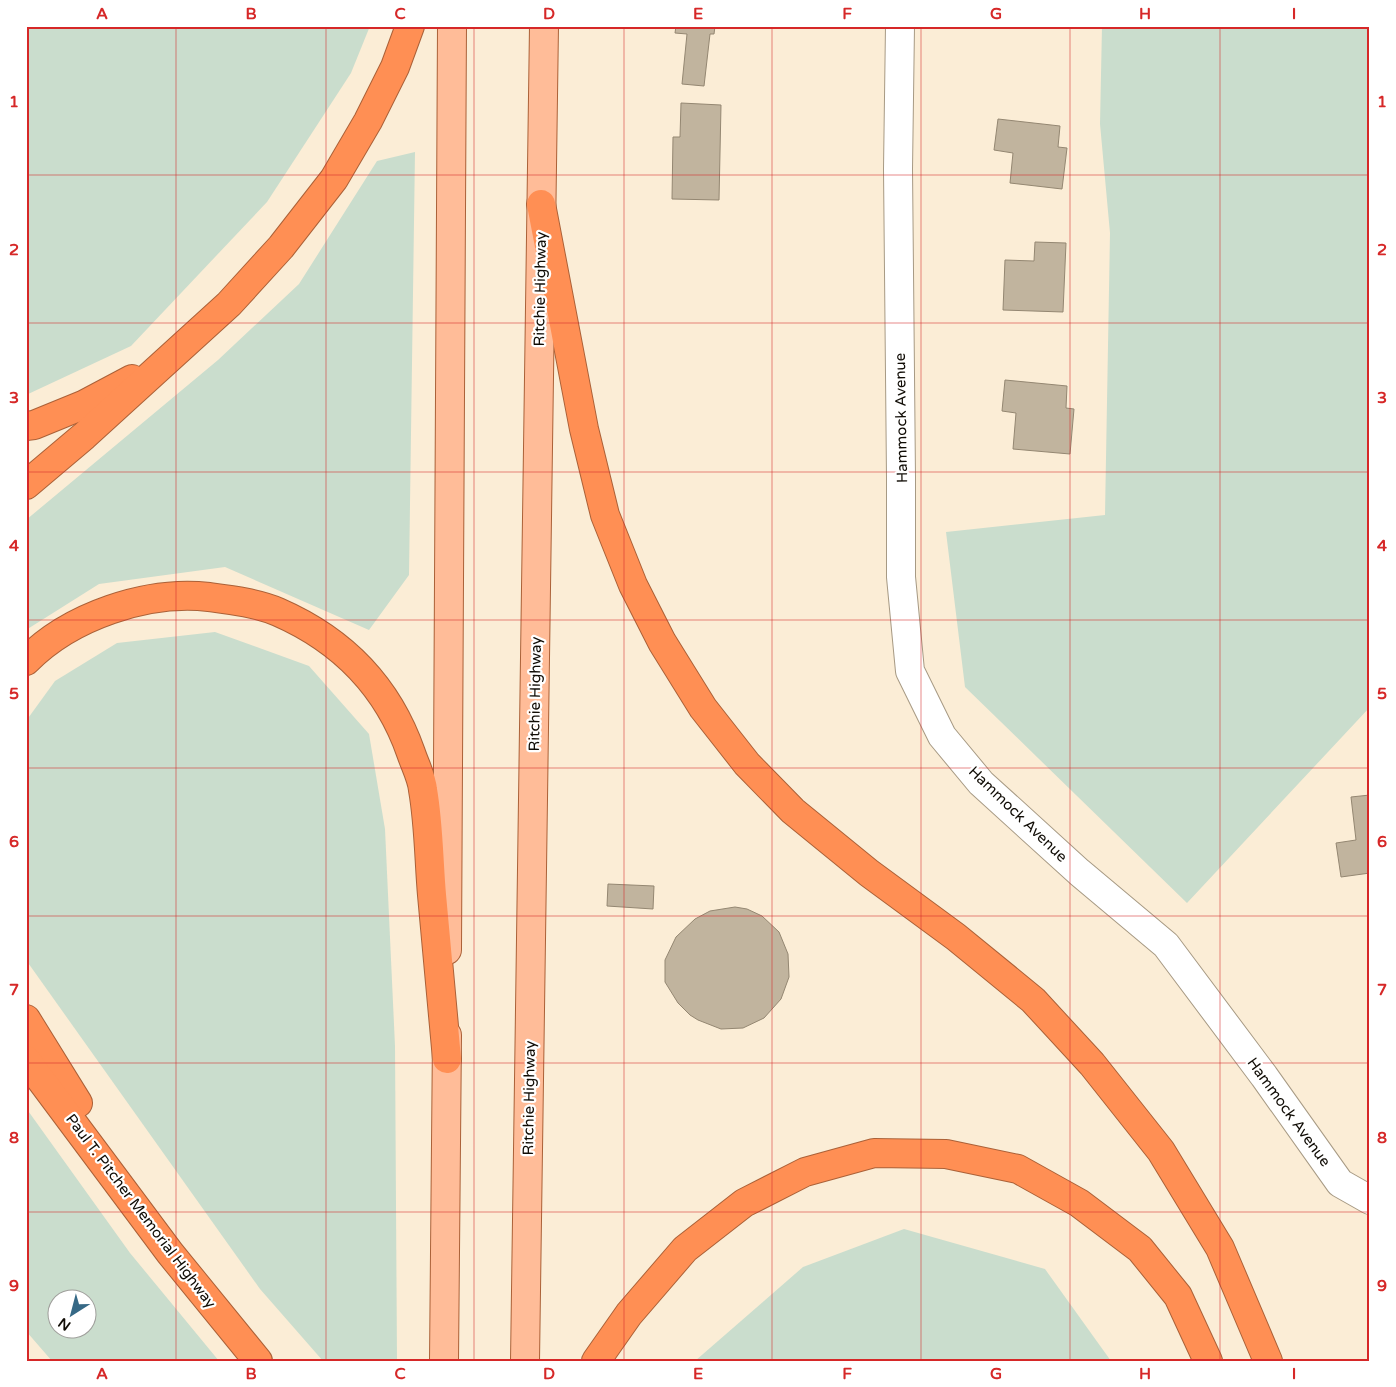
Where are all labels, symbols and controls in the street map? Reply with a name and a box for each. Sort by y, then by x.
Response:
text: A [96,4,108,24]
text: B [245,4,257,24]
text: C [394,4,406,24]
text: D [543,4,555,24]
text: E [693,4,703,24]
text: F [842,4,852,24]
text: G [990,4,1002,24]
text: H [1139,4,1151,24]
text: I [1292,4,1296,24]
text: 1 [9,92,19,112]
text: 1 [1377,92,1387,112]
street label: Ritchie Highway [530,231,550,347]
text: 2 [9,240,19,260]
text: 2 [1377,240,1387,260]
street label: Hammock Avenue [891,353,911,483]
text: 3 [9,388,19,408]
text: 3 [1377,388,1387,408]
text: 4 [9,536,19,556]
text: 4 [1377,536,1387,556]
street label: Ritchie Highway [525,636,545,752]
text: 5 [9,684,19,704]
text: 5 [1377,684,1387,704]
street label: Hammock Avenue [965,762,1071,866]
text: 6 [9,832,19,852]
text: 6 [1377,832,1387,852]
text: 7 [9,980,19,1000]
text: 7 [1377,980,1387,1000]
street label: Ritchie Highway [519,1040,539,1156]
street label: Hammock Avenue [1243,1054,1335,1170]
street label: Paul T. Pitcher Memorial Highway [62,1110,220,1312]
text: 8 [9,1128,19,1148]
text: 8 [1377,1128,1387,1148]
text: 9 [9,1276,19,1296]
text: 9 [1377,1276,1387,1296]
north arrow [48,1290,98,1340]
text: N [55,1314,74,1334]
text: A [96,1364,108,1384]
text: B [245,1364,257,1384]
text: C [394,1364,406,1384]
text: D [543,1364,555,1384]
text: E [693,1364,703,1384]
text: F [842,1364,852,1384]
text: G [990,1364,1002,1384]
text: H [1139,1364,1151,1384]
text: I [1292,1364,1296,1384]

